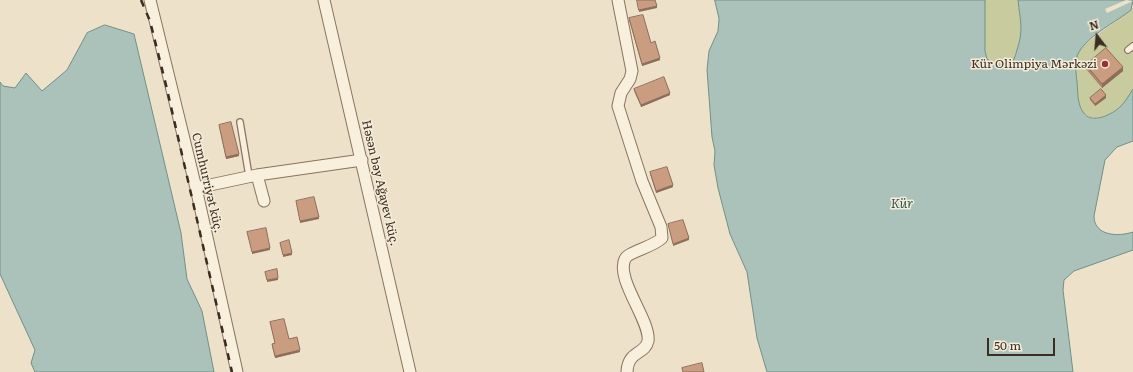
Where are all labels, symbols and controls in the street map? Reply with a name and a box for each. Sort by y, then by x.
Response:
north arrow [1077,16,1117,56]
text: N [1087,16,1100,33]
place label: Kür Olimpiya Mərkəzi [971,57,1097,71]
marker: Kür Olimpiya Mərkəzi [1100,59,1110,69]
street label: Həsən bəy Ağayev küç. [358,119,402,247]
street label: Cumhurriyət küç. [188,131,226,235]
water label: Kür [891,196,913,212]
scale bar [989,330,1057,356]
text: 50 m [994,336,1021,354]

